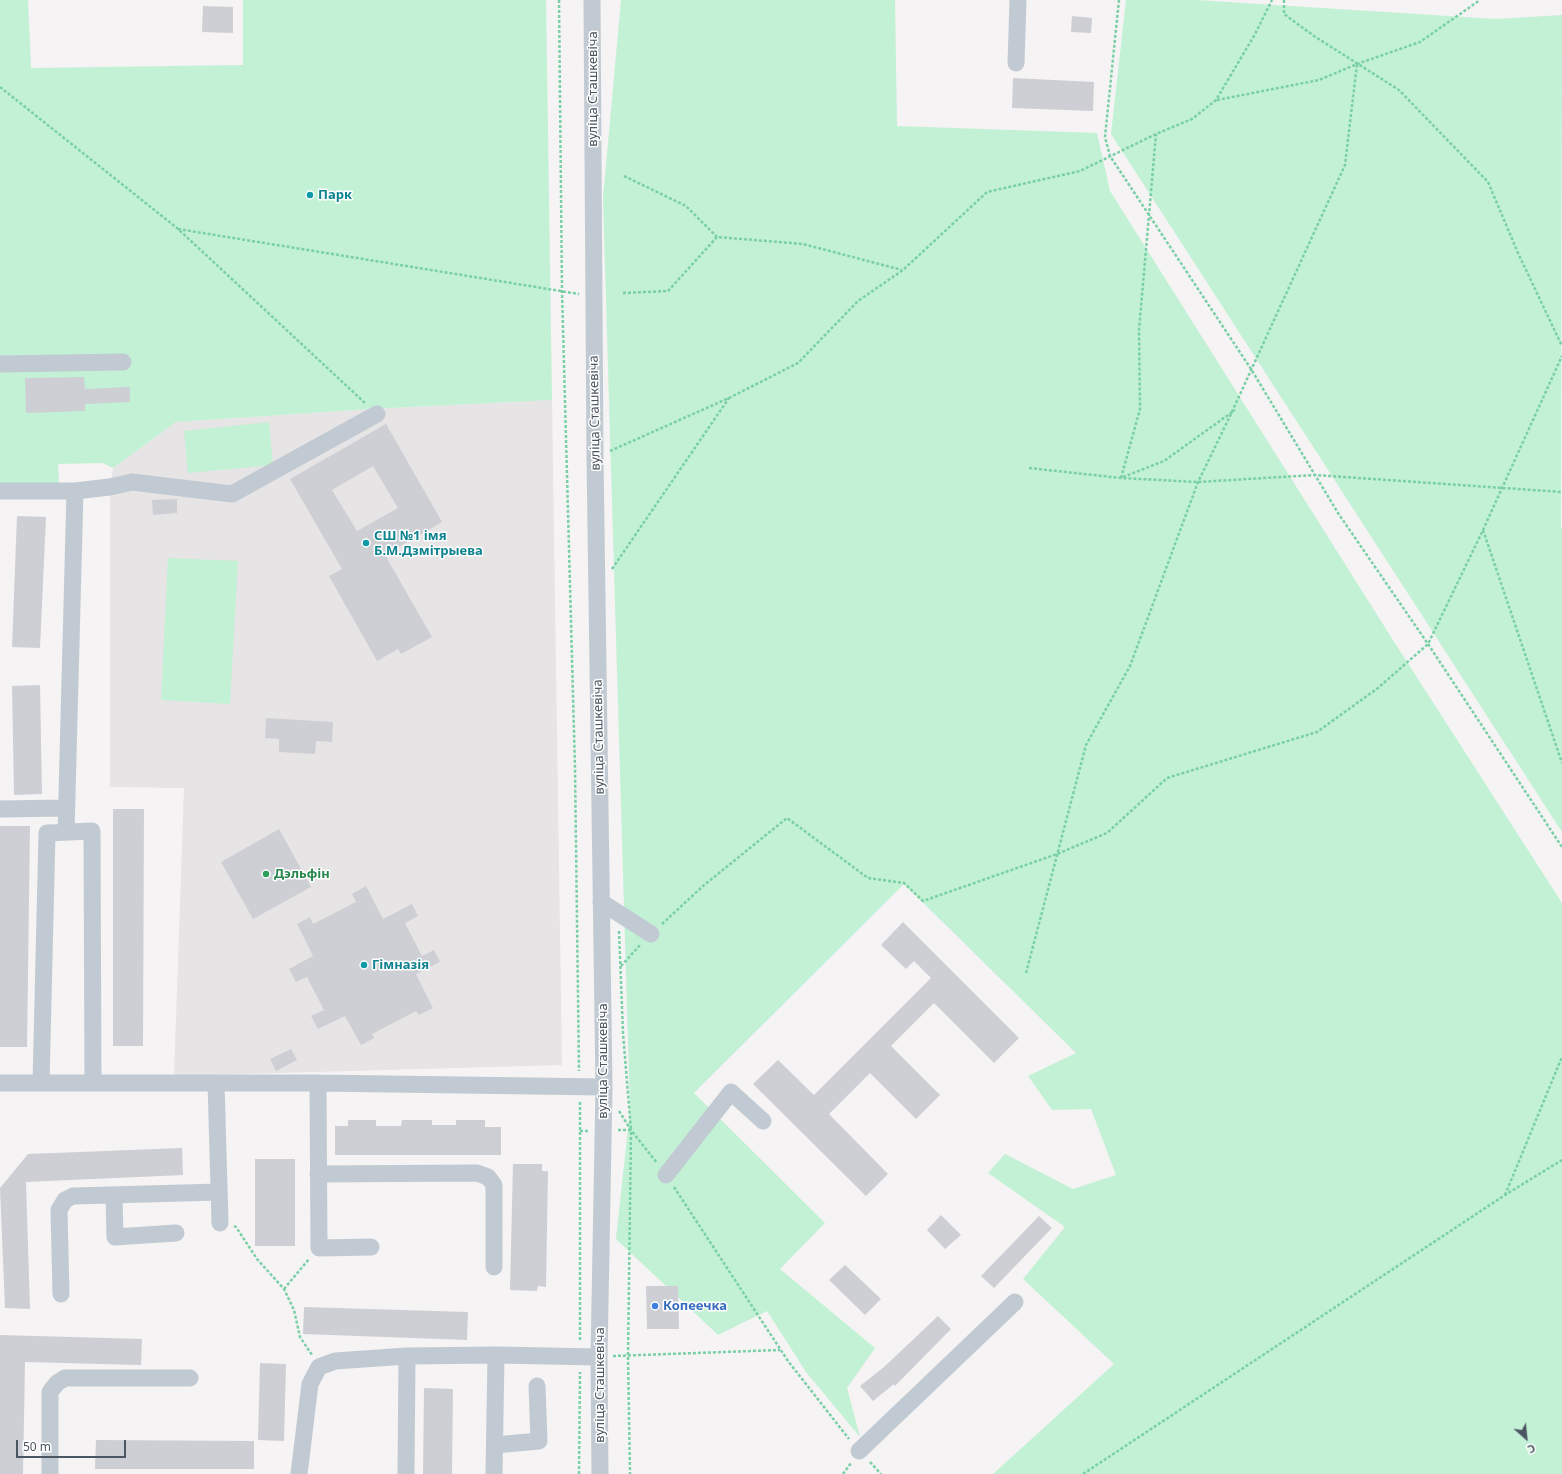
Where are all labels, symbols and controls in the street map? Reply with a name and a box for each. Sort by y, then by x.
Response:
street label: вуліца Сташкевіча [585,31,601,147]
place label: Парк [318,187,352,203]
marker: Парк [305,190,315,200]
street label: вуліца Сташкевіча [586,355,604,471]
place label: СШ №1 імя Б.М.Дзмітрыева [374,528,483,559]
marker: СШ №1 імя Б.М.Дзмітрыева [361,538,371,548]
street label: вуліца Сташкевіча [590,679,608,795]
place label: Дэльфін [274,866,330,882]
marker: Дэльфін [261,869,271,879]
place label: Гімназія [372,957,429,973]
marker: Гімназія [359,960,369,970]
street label: вуліца Сташкевіча [595,1003,611,1119]
place label: Копеечка [663,1298,727,1314]
marker: Копеечка [650,1301,660,1311]
street label: вуліца Сташкевіча [592,1327,608,1443]
north arrow [1506,1418,1546,1458]
scale bar [18,1432,128,1458]
text: 50 m [23,1438,51,1455]
text: С [1525,1441,1538,1457]

